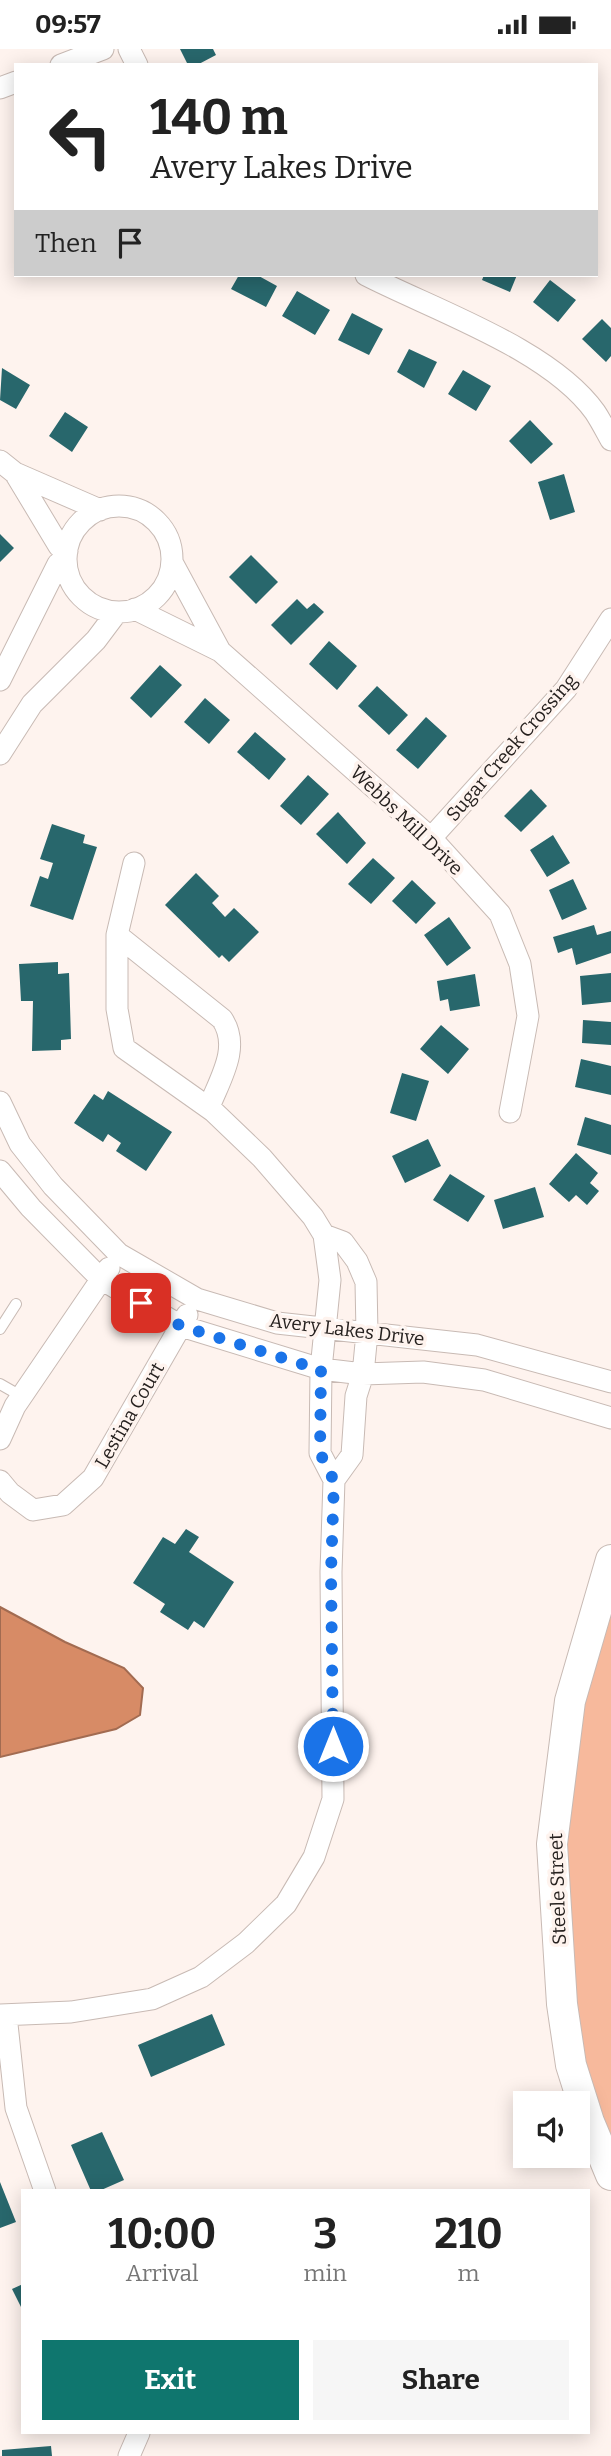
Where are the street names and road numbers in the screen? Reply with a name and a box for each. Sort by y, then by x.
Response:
street label: Sugar Creek Crossing [441,669,582,826]
street label: Webbs Mill Drive [346,761,468,880]
street label: Avery Lakes Drive [268,1309,426,1350]
street label: Lestina Court [90,1358,169,1472]
street label: Steele Street [544,1833,571,1945]

